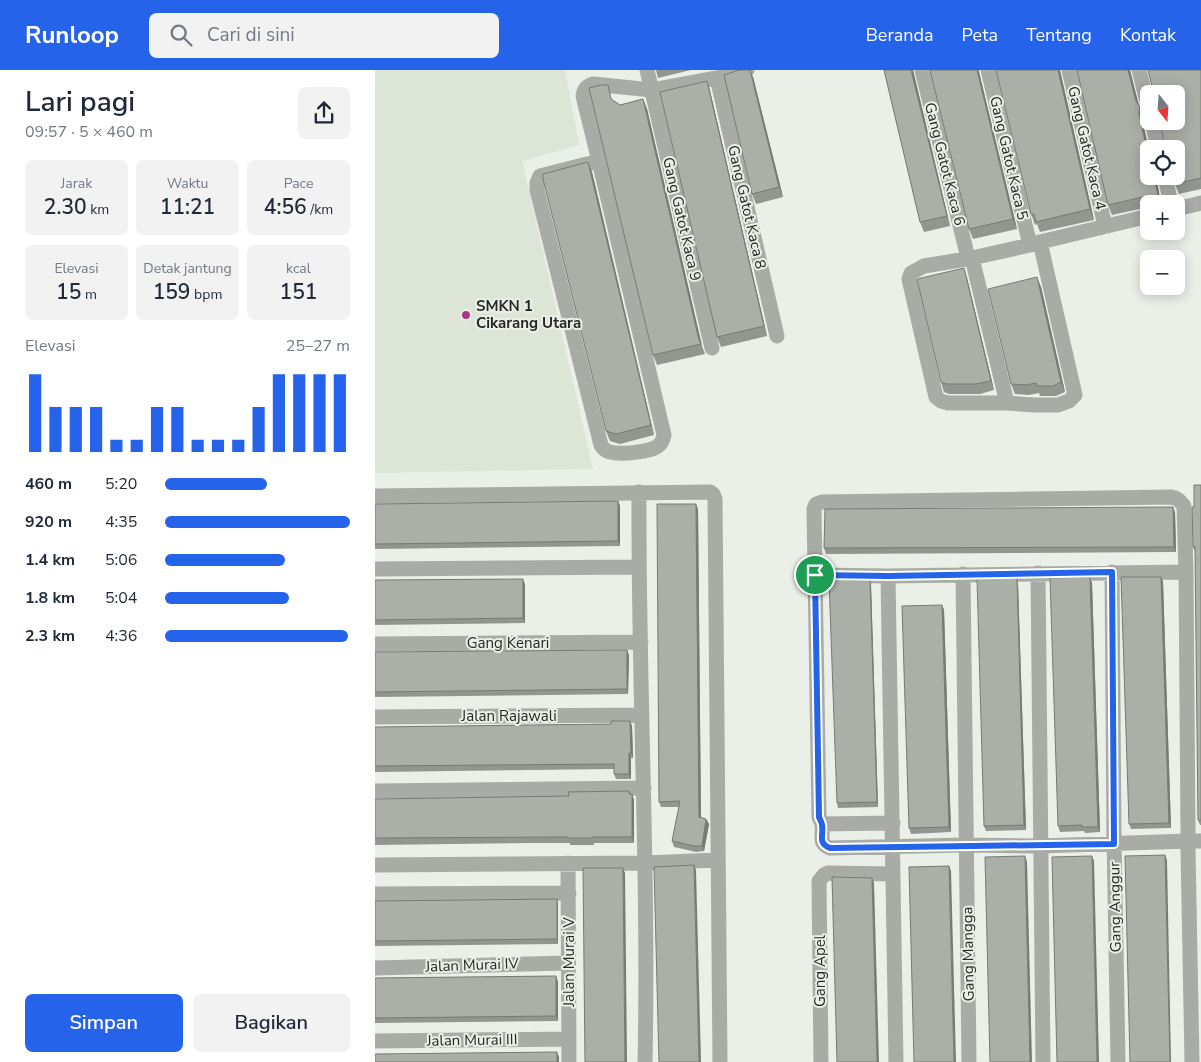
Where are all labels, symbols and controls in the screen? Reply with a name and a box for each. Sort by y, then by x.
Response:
search box [149,13,499,58]
text: Runloop [25,19,119,51]
icon: search [167,21,195,49]
text: Cari di sini [207,22,295,48]
text: Beranda [866,23,934,47]
text: Peta [962,23,998,47]
text: Tentang [1026,23,1092,47]
text: Kontak [1120,23,1176,47]
text: Lari pagi [25,83,135,121]
street label: Gang Gatot Kaca 4 [1063,84,1111,212]
north arrow [1140,85,1185,130]
map controls [1140,85,1185,295]
button: share [298,87,350,139]
street label: Gang Gatot Kaca 5 [985,94,1033,222]
street label: Gang Gatot Kaca 6 [920,100,970,228]
text: 09:57 · 5 × 460 m [25,121,153,143]
button: locate [1140,140,1185,185]
street label: Gang Gatot Kaca 8 [723,143,771,271]
street label: Gang Gatot Kaca 9 [658,155,706,283]
text: Jarak [61,174,92,193]
text: Waktu [167,174,208,193]
text: Pace [284,174,313,193]
text: 2.30 [44,193,87,221]
text: 11:21 [160,193,215,221]
text: 4:56 [264,193,307,221]
button: + [1140,195,1185,240]
text: km [87,200,109,219]
text: /km [307,200,333,219]
button: − [1140,250,1185,295]
text: Elevasi [54,259,99,278]
text: Detak jantung [143,259,232,278]
text: kcal [286,259,311,278]
text: 15 [56,278,81,306]
text: 159 [153,278,190,306]
text: 151 [280,278,317,306]
text: m [81,285,97,304]
text: bpm [190,285,222,304]
place label: SMKN 1 Cikarang Utara [476,296,581,333]
marker: SMKN 1 Cikarang Utara [460,309,472,321]
text: Elevasi [25,335,75,357]
text: 25–27 m [286,335,350,357]
text: 460 m [25,473,72,495]
text: 5:20 [105,473,137,495]
text: 920 m [25,511,72,533]
text: 4:35 [105,511,137,533]
text: 1.4 km [25,549,75,571]
text: 5:06 [105,549,137,571]
pin [794,554,836,596]
icon: arrive [801,561,829,589]
text: 1.8 km [25,587,75,609]
text: 5:04 [105,587,137,609]
text: 2.3 km [25,625,75,647]
text: 4:36 [105,625,137,647]
street label: Gang Kenari [467,633,549,653]
street label: Jalan Rajawali [460,706,557,726]
street label: Gang Anggur [1104,861,1126,953]
street label: Gang Mangga [957,906,979,1002]
street label: Jalan Murai V [559,916,579,1008]
street label: Gang Apel [810,934,830,1007]
street label: Jalan Murai IV [424,953,520,977]
button: Simpan [25,994,183,1052]
button: Bagikan [193,994,350,1052]
street label: Jalan Murai III [425,1029,518,1051]

